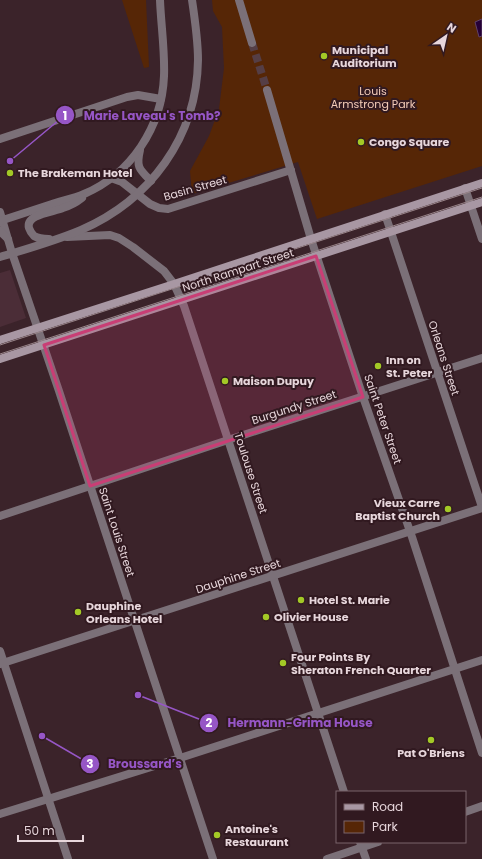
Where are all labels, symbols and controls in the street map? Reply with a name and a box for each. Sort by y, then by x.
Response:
north arrow [426,16,466,56]
text: N [444,19,459,37]
place label: Municipal Auditorium [332,42,397,71]
marker: Municipal Auditorium [319,51,329,61]
park label: Louis Armstrong Park [331,83,416,112]
callout: Marie Laveau's Tomb? [55,103,228,127]
text: 1 [63,107,67,124]
text: Marie Laveau's Tomb? [84,107,221,124]
place label: Congo Square [369,134,449,150]
marker: Congo Square [356,137,366,147]
place label: The Brakeman Hotel [18,165,132,181]
marker: The Brakeman Hotel [5,168,15,178]
street label: Basin Street [162,171,228,205]
street label: North Rampart Street [180,244,296,296]
street label: Orleans Street [424,319,464,397]
place label: Inn on St. Peter [386,352,433,381]
marker: Inn on St. Peter [373,361,383,371]
street label: Saint Peter Street [360,372,406,466]
place label: Maison Dupuy [233,373,314,389]
marker: Maison Dupuy [220,376,230,386]
street label: Burgundy Street [250,386,338,428]
street label: Toulouse Street [230,430,272,516]
street label: Saint Louis Street [95,485,139,579]
place label: Vieux Carre Baptist Church [355,495,440,524]
marker: Vieux Carre Baptist Church [443,504,453,514]
street label: Dauphine Street [193,555,283,597]
place label: Hotel St. Marie [309,592,390,608]
marker: Hotel St. Marie [296,595,306,605]
place label: Dauphine Orleans Hotel [86,598,162,627]
marker: Dauphine Orleans Hotel [73,607,83,617]
place label: Olivier House [274,609,349,625]
marker: Olivier House [261,612,271,622]
place label: Four Points By Sheraton French Quarter [291,649,431,678]
marker: Four Points By Sheraton French Quarter [278,658,288,668]
callout: Hermann-Grima House [199,711,380,735]
text: 2 [206,714,213,731]
text: Hermann-Grima House [227,714,373,731]
marker: Pat O'Briens [426,735,436,745]
place label: Pat O'Briens [397,745,465,761]
callout: Broussard’s [80,752,190,776]
text: 3 [86,755,94,772]
text: Broussard’s [108,755,182,772]
legend [336,791,466,843]
text: Road [372,798,403,815]
scale bar [18,817,83,843]
text: Park [372,818,399,835]
place label: Antoine's Restaurant [225,821,289,850]
text: 50 m [24,822,55,839]
marker: Antoine's Restaurant [212,830,222,840]

